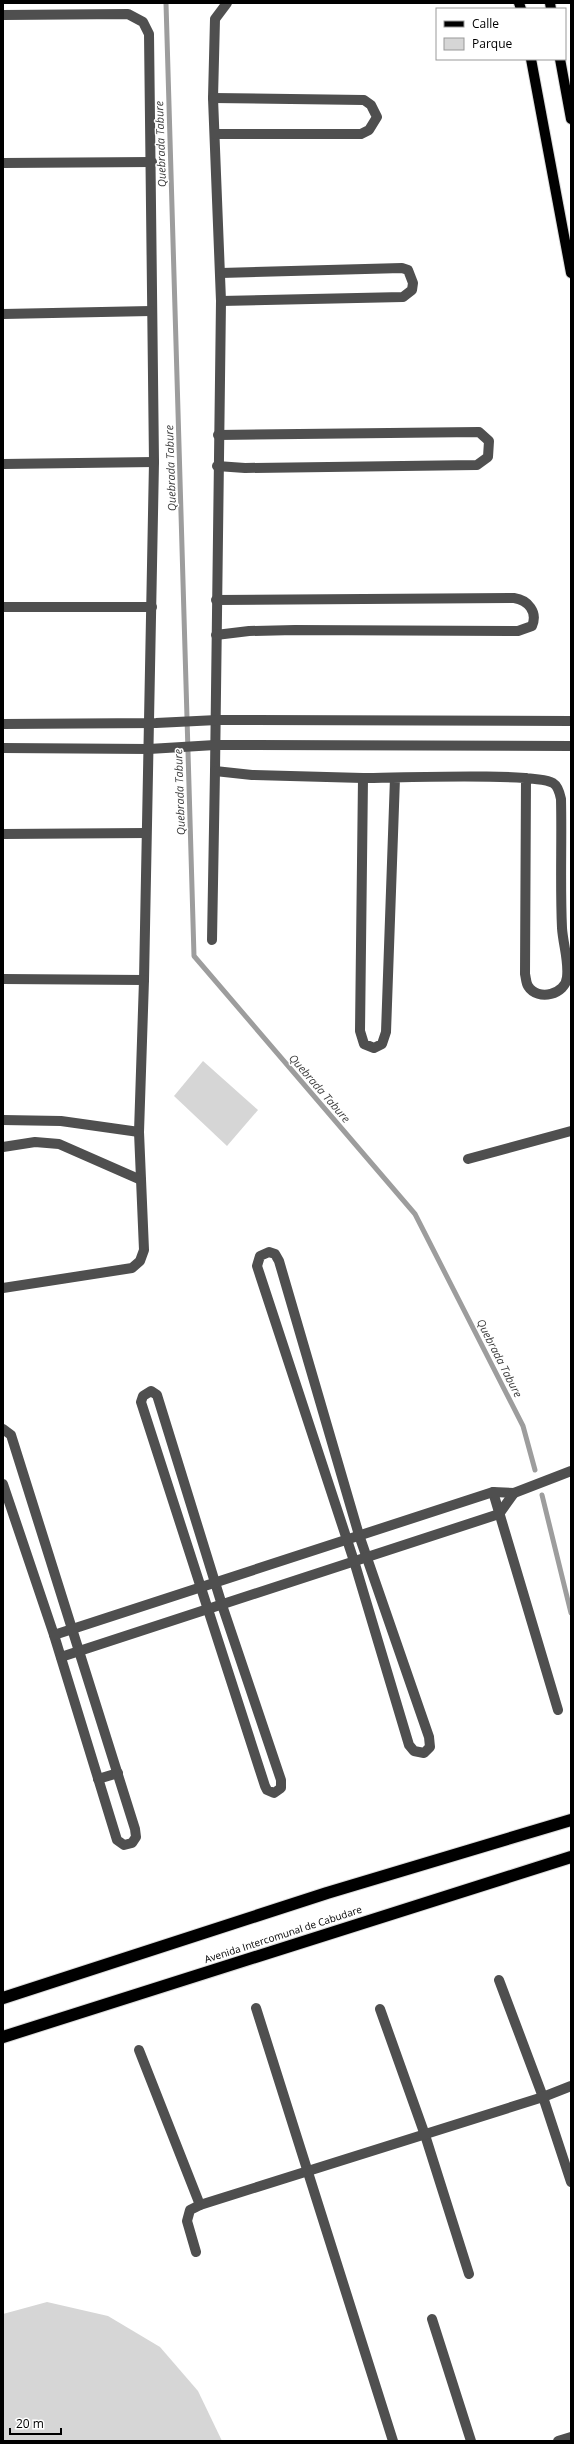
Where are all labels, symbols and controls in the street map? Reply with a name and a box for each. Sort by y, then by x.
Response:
legend [436,8,566,60]
text: Calle [472,15,499,32]
text: Parque [472,35,512,52]
water label: Quebrada Tabure [151,100,169,187]
water label: Quebrada Tabure [161,424,179,511]
water label: Quebrada Tabure [170,748,188,835]
water label: Quebrada Tabure [286,1051,354,1126]
water label: Quebrada Tabure [474,1316,527,1400]
street label: Avenida Intercomunal de Cabudare [202,1902,364,1966]
scale bar [10,2410,61,2436]
text: 20 m [16,2415,44,2432]

